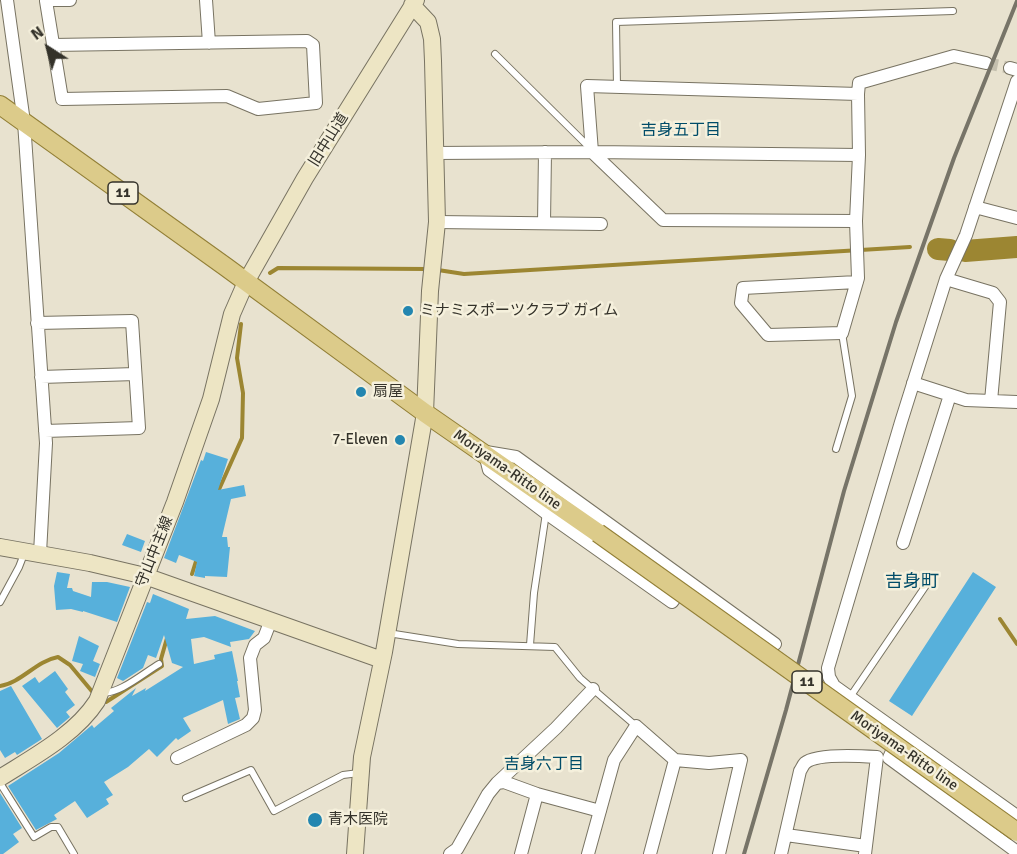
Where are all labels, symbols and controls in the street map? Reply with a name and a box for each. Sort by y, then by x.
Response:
north arrow [18,18,78,78]
text: N [27,22,48,45]
street label: 旧中山道 [305,110,353,170]
district label: 吉身五丁目 [641,121,721,141]
road number: 11 [108,182,138,204]
place label: ミナミスポーツクラブ ガイム [420,302,618,320]
marker: ミナミスポーツクラブ ガイム [401,304,415,318]
place label: 扇屋 [373,383,403,401]
marker: 扇屋 [354,385,368,399]
street label: Moriyama-Ritto line [450,426,564,514]
place label: 7-Eleven [332,431,388,449]
marker: 7-Eleven [393,433,407,447]
street label: 守山中主線 [133,514,177,590]
district label: 吉身町 [885,571,939,593]
road number: 11 [792,671,822,693]
street label: Moriyama-Ritto line [847,707,961,795]
district label: 吉身六丁目 [504,755,584,775]
marker: 青木医院 [306,811,324,829]
place label: 青木医院 [328,811,388,829]

